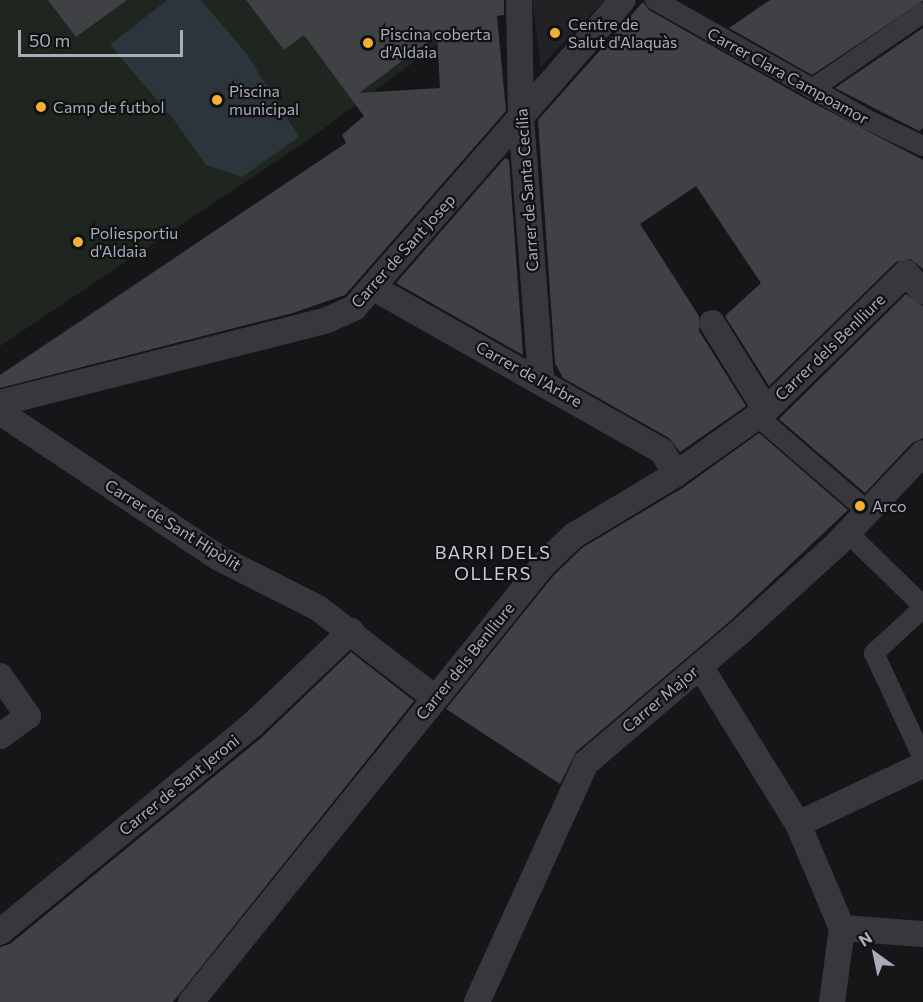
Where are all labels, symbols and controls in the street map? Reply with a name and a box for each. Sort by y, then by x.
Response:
place label: Centre de Salut d'Alaquàs [568,14,677,52]
scale bar [21,18,186,56]
place label: Piscina coberta d'Aldaia [380,24,491,62]
marker: Centre de Salut d'Alaquàs [546,24,564,42]
street label: Carrer Clara Campoamor [704,24,872,128]
text: 50 m [29,29,70,51]
marker: Piscina coberta d'Aldaia [361,36,375,50]
place label: Piscina municipal [229,81,299,119]
marker: Piscina municipal [210,93,224,107]
place label: Camp de futbol [53,97,164,117]
marker: Camp de futbol [34,100,48,114]
street label: Carrer de Santa Cecília [512,108,542,272]
street label: Carrer de Sant Josep [347,190,459,312]
place label: Poliesportiu d'Aldaia [90,223,178,261]
marker: Poliesportiu d'Aldaia [71,235,85,249]
street label: Carrer dels Benlliure [771,290,889,404]
street label: Carrer de l'Arbre [473,337,585,411]
street label: Carrer de Sant Hipòlit [101,475,245,575]
place label: Arco [872,496,907,516]
marker: Arco [853,499,867,513]
district label: BARRI DELS OLLERS [435,542,551,584]
street label: Carrer dels Benlliure [412,598,518,724]
street label: Carrer Major [618,662,702,736]
street label: Carrer de Sant Jeroni [115,731,243,839]
north arrow [845,924,905,984]
text: N [855,927,875,950]

